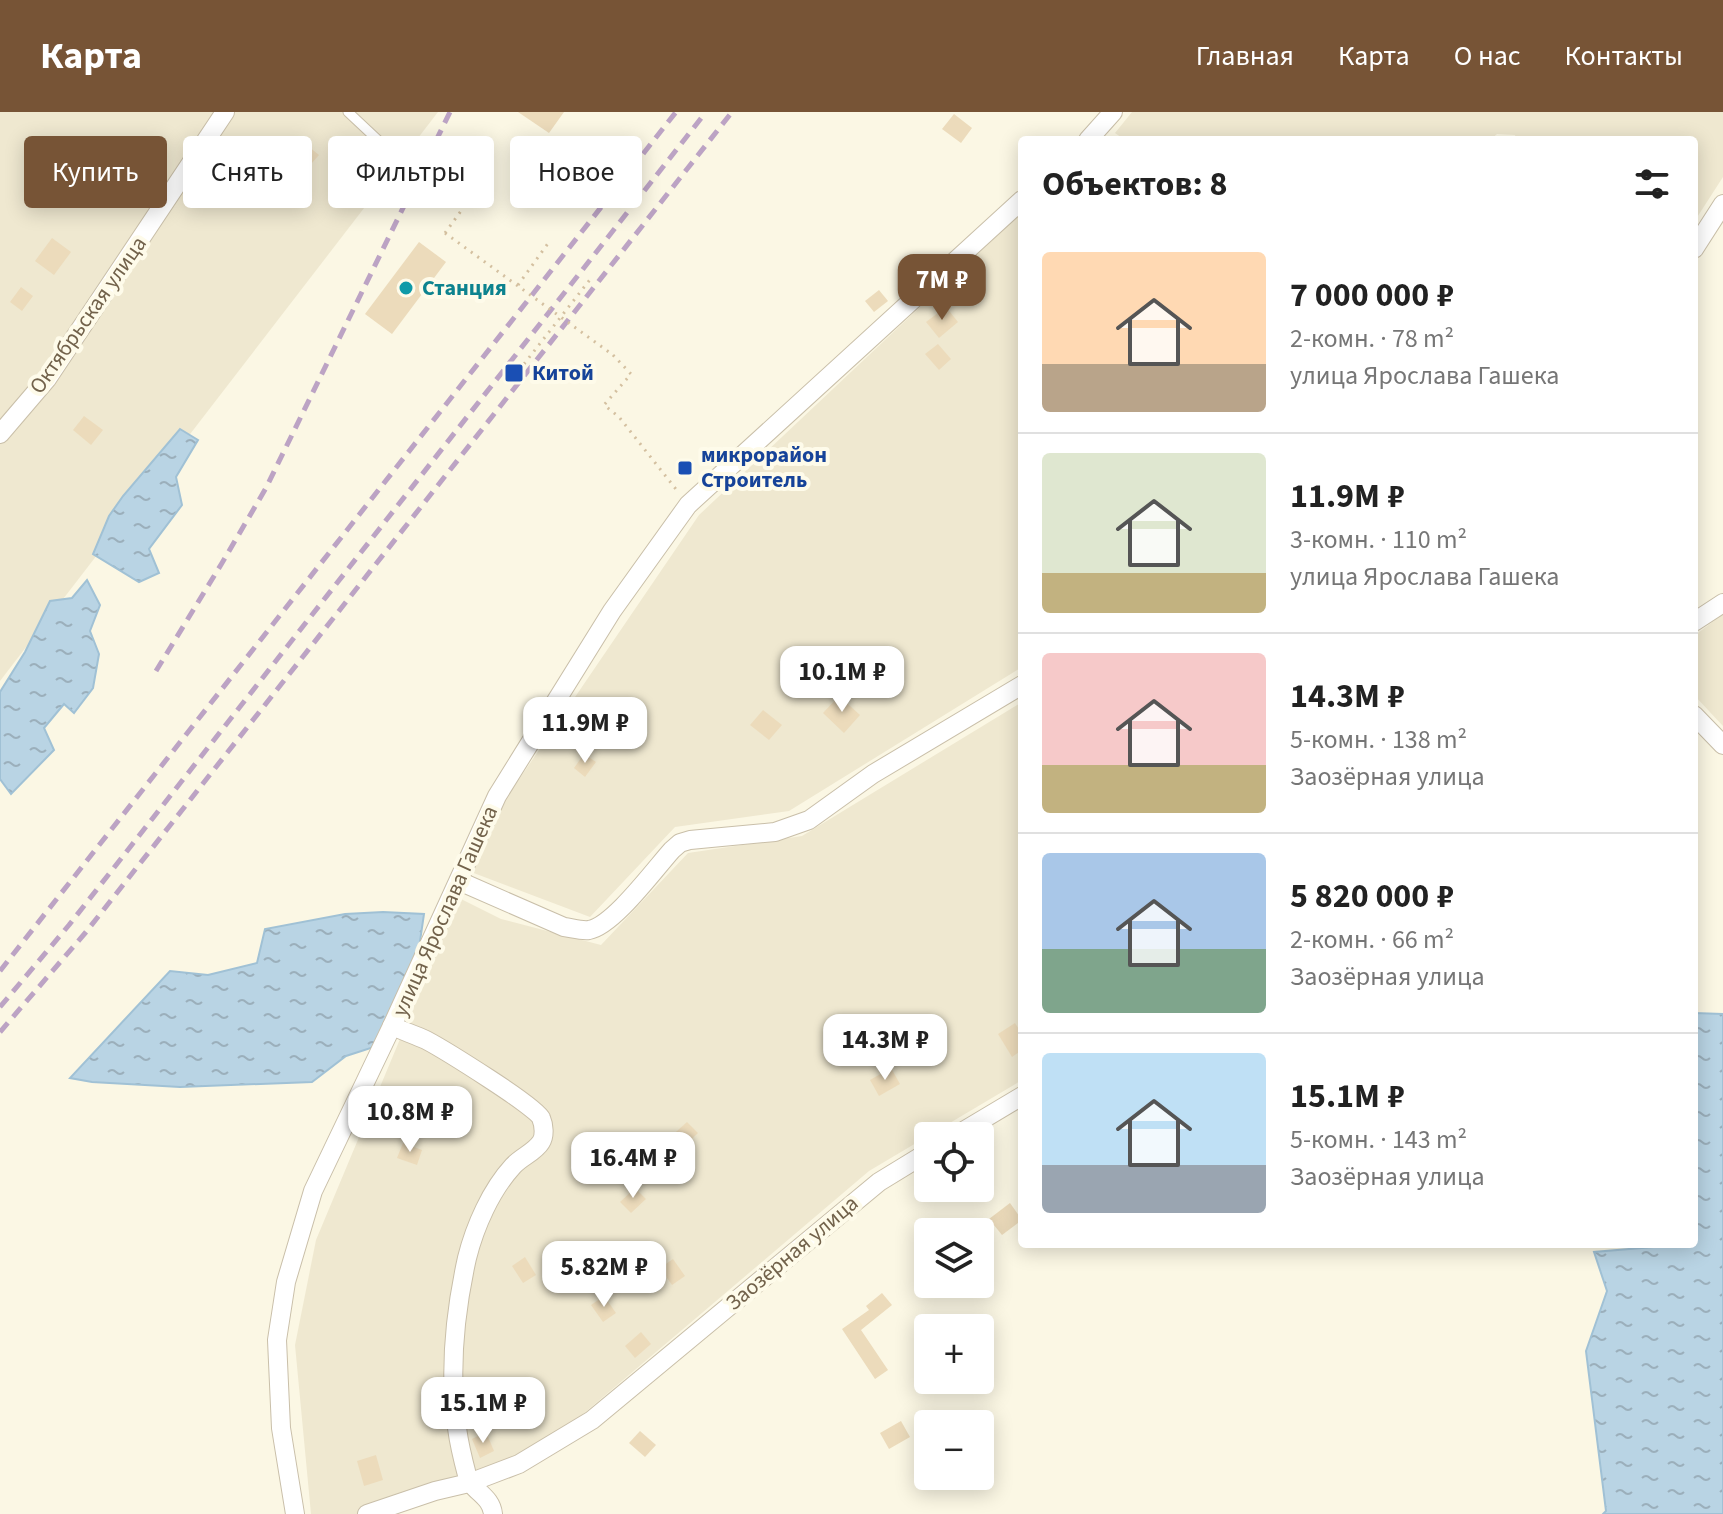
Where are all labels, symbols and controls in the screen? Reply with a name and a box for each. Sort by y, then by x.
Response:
text: Карта [40,29,142,83]
text: Главная [1196,36,1294,76]
text: Карта [1338,36,1410,76]
text: О нас [1454,36,1521,76]
text: Контакты [1565,36,1683,76]
chip: Купить [24,136,167,208]
chip: Снять [183,136,312,208]
chip: Фильтры [328,136,494,208]
chip: Новое [510,136,642,208]
text: Объектов: 8 [1042,160,1227,209]
icon: filters [1630,162,1674,206]
street label: Октябрьская улица [22,230,154,400]
pin: 7M ₽ [895,254,989,322]
text: 7M ₽ [916,261,968,298]
text: 7 000 000 ₽ [1290,271,1454,320]
place label: Станция [422,272,507,304]
marker: Станция [397,279,415,297]
icon: home [1106,284,1202,380]
text: 2-комн. · 78 m² [1290,320,1454,357]
place label: Китой [532,357,594,389]
text: улица Ярослава Гашека [1290,357,1559,394]
marker: Китой [503,362,525,384]
place label: микрорайон Строитель [701,439,827,496]
marker: микрорайон Строитель [676,459,694,477]
text: 11.9M ₽ [1290,472,1405,521]
icon: home [1106,485,1202,581]
text: 3-комн. · 110 m² [1290,521,1467,558]
text: улица Ярослава Гашека [1290,558,1559,595]
pin: 10.1M ₽ [768,646,916,714]
text: 10.1M ₽ [798,653,886,690]
text: 14.3M ₽ [1290,672,1405,721]
icon: home [1106,685,1202,781]
pin: 11.9M ₽ [511,697,659,765]
text: 11.9M ₽ [541,704,629,741]
text: 5-комн. · 138 m² [1290,721,1467,758]
text: Заозёрная улица [1290,758,1485,795]
street label: улица Ярослава Гашека [384,800,506,1022]
text: 5 820 000 ₽ [1290,872,1454,921]
icon: home [1106,885,1202,981]
text: 2-комн. · 66 m² [1290,921,1454,958]
text: Заозёрная улица [1290,958,1485,995]
pin: 14.3M ₽ [811,1014,959,1082]
text: 14.3M ₽ [841,1021,929,1058]
text: 15.1M ₽ [1290,1072,1405,1121]
icon: home [1106,1085,1202,1181]
pin: 10.8M ₽ [336,1086,484,1154]
text: 10.8M ₽ [366,1093,454,1130]
text: 5-комн. · 143 m² [1290,1121,1467,1158]
map controls [914,1122,994,1490]
button: locate [914,1122,994,1202]
pin: 16.4M ₽ [559,1132,707,1200]
text: 16.4M ₽ [589,1139,677,1176]
text: Заозёрная улица [1290,1158,1485,1195]
street label: Заозёрная улица [719,1188,865,1318]
button: layers [914,1218,994,1298]
pin: 5.82M ₽ [530,1241,678,1309]
text: 5.82M ₽ [560,1248,648,1285]
button: + [914,1314,994,1394]
pin: 15.1M ₽ [409,1377,557,1445]
text: 15.1M ₽ [439,1384,527,1421]
button: − [914,1410,994,1490]

